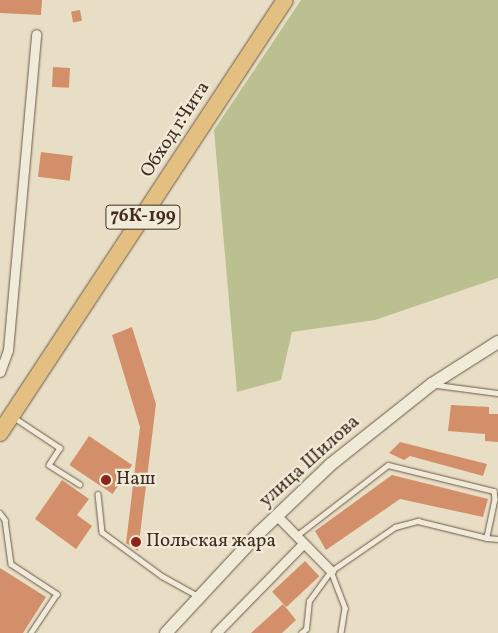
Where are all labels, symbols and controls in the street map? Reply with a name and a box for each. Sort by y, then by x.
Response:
street label: Обход г.Чита [137,78,215,182]
road number: 76К-199 [104,202,182,232]
street label: улица Шилова [255,411,365,513]
place label: Наш [116,469,156,491]
marker: Наш [100,474,112,486]
place label: Польская жара [146,531,276,553]
marker: Польская жара [130,536,142,548]

